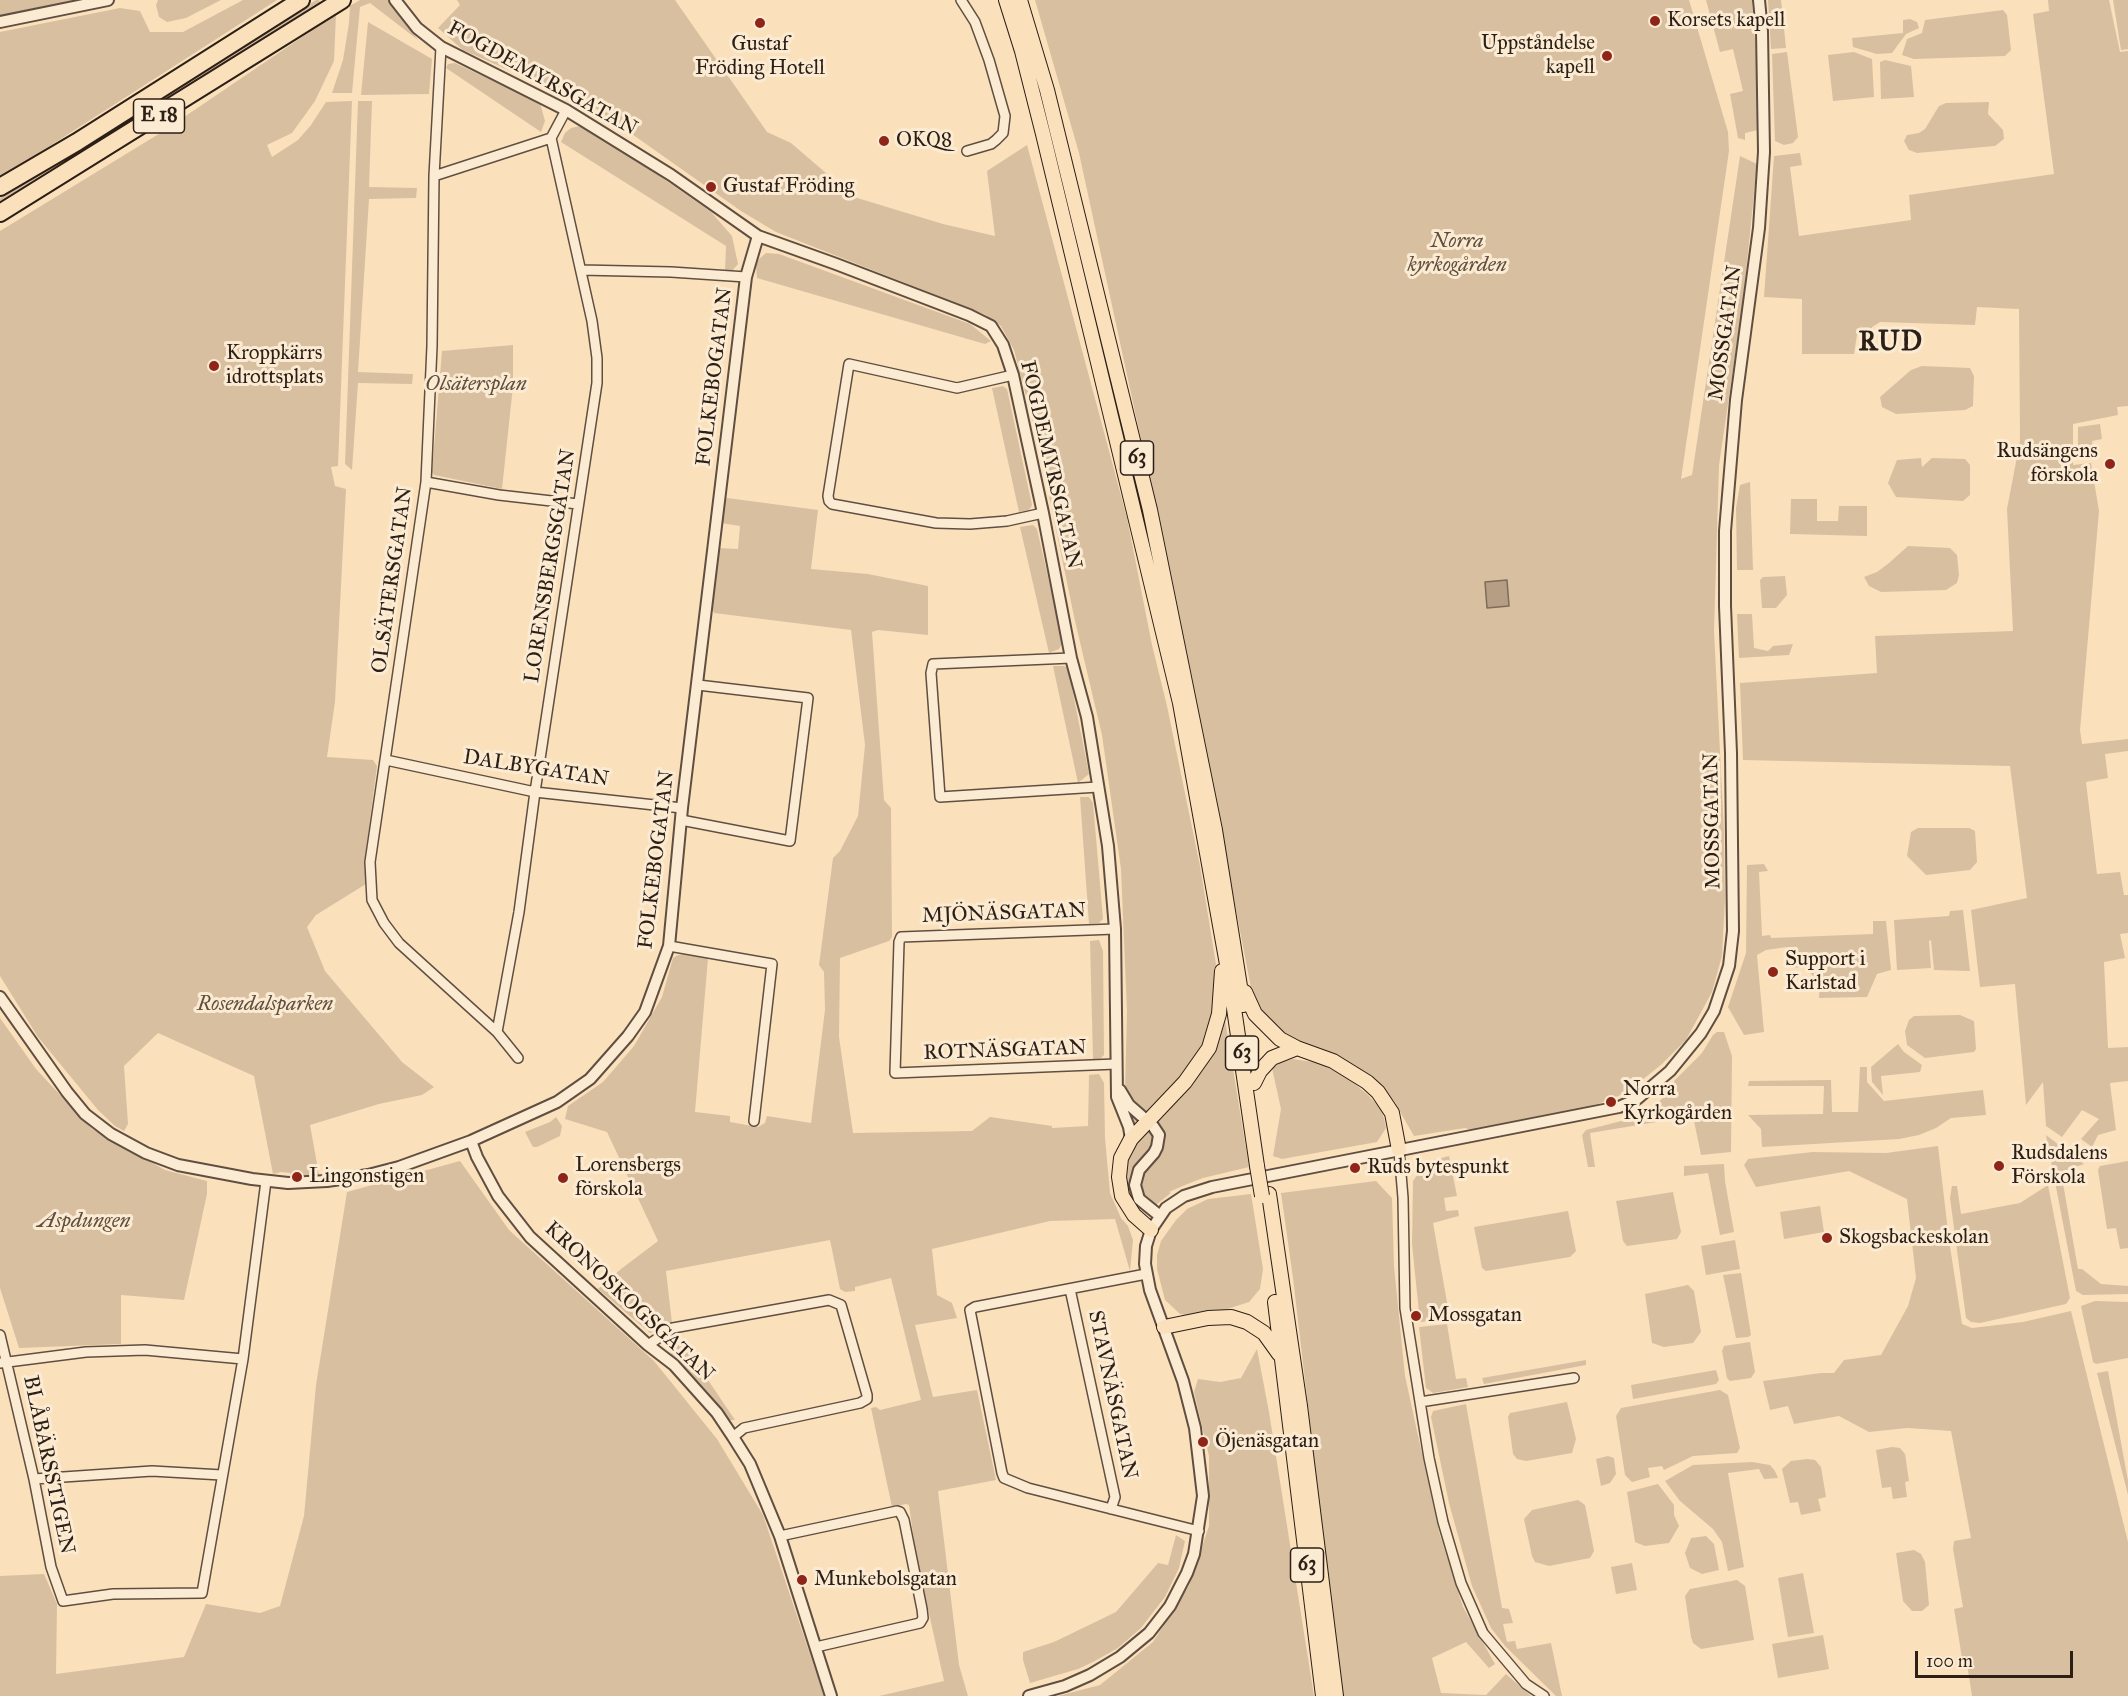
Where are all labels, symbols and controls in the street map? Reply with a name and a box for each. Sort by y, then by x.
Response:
place label: Korsets kapell [1667,8,1785,34]
marker: Korsets kapell [1648,14,1662,28]
street label: FOGDEMYRSGATAN [443,16,641,142]
marker: Gustaf Fröding Hotell [753,16,767,30]
place label: Uppståndelse kapell [1481,31,1595,81]
place label: Gustaf Fröding Hotell [695,32,825,82]
marker: Uppståndelse kapell [1600,49,1614,63]
road number: E 18 [134,99,184,133]
place label: OKQ8 [896,128,952,154]
marker: OKQ8 [877,134,891,148]
place label: Gustaf Fröding [723,174,854,200]
marker: Gustaf Fröding [704,180,718,194]
park label: Norra kyrkogården [1407,229,1507,279]
street label: MOSSGATAN [1704,264,1748,402]
street label: FOLKEBOGATAN [692,286,738,468]
district label: RUD [1858,327,1924,359]
place label: Kroppkärrs idrottsplats [226,341,323,391]
street label: FOGDEMYRSGATAN [1014,358,1086,572]
marker: Kroppkärrs idrottsplats [207,359,221,373]
park label: Olsätersplan [425,372,527,398]
place label: Rudsängens förskola [1996,439,2098,489]
road number: 63 [1120,441,1154,475]
street label: LORENSBERGSGATAN [520,447,582,685]
marker: Rudsängens förskola [2103,457,2117,471]
street label: OLSÄTERSGATAN [367,485,419,675]
street label: DALBYGATAN [461,745,611,793]
street label: MOSSGATAN [1699,753,1727,889]
street label: FOLKEBOGATAN [634,769,680,951]
street label: MJÖNÄSGATAN [921,899,1087,929]
place label: Support i Karlstad [1785,947,1866,997]
marker: Support i Karlstad [1766,965,1780,979]
park label: Rosendalsparken [197,992,333,1018]
street label: ROTNÄSGATAN [923,1036,1087,1066]
road number: 63 [1226,1036,1258,1070]
place label: Norra Kyrkogården [1623,1077,1732,1127]
marker: Norra Kyrkogården [1604,1095,1618,1109]
place label: Rudsdalens Förskola [2011,1141,2108,1191]
place label: Lorensbergs förskola [575,1153,681,1203]
place label: Ruds bytespunkt [1367,1155,1509,1181]
marker: Rudsdalens Förskola [1992,1159,2006,1173]
marker: Ruds bytespunkt [1348,1161,1362,1175]
place label: Lingonstigen [309,1164,424,1190]
marker: Lingonstigen [290,1170,304,1184]
marker: Lorensbergs förskola [556,1171,570,1185]
park label: Aspdungen [37,1209,131,1235]
street label: KRONOSKOGSGATAN [539,1217,719,1387]
place label: Skogsbackeskolan [1839,1225,1989,1251]
marker: Skogsbackeskolan [1820,1231,1834,1245]
place label: Mossgatan [1428,1303,1522,1329]
street label: STAVNÄSGATAN [1082,1308,1142,1482]
marker: Mossgatan [1409,1309,1423,1323]
street label: BLÅBÄRSSTIGEN [17,1373,79,1557]
place label: Öjenäsgatan [1215,1429,1319,1455]
marker: Öjenäsgatan [1196,1435,1210,1449]
road number: 63 [1290,1548,1324,1582]
place label: Munkebolsgatan [814,1567,957,1593]
marker: Munkebolsgatan [795,1573,809,1587]
scale bar [1918,1639,2076,1677]
text: 100 m [1926,1650,1973,1672]

